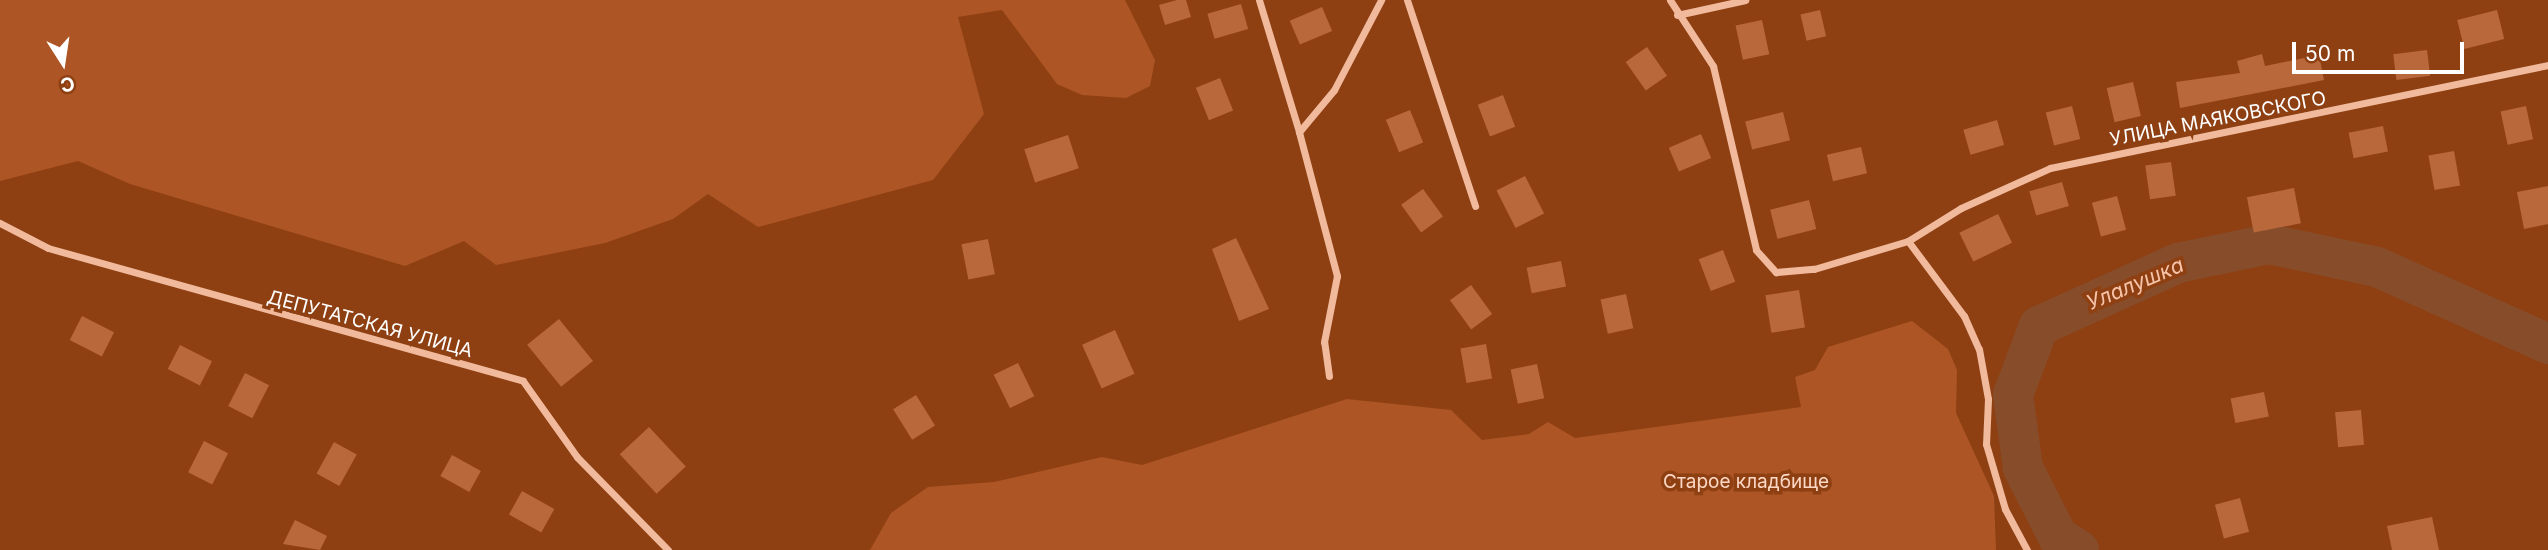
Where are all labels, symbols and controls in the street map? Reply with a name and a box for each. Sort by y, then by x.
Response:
north arrow [28,28,98,98]
scale bar [2296,28,2468,72]
text: 50 m [2305,41,2355,66]
text: С [58,71,77,97]
street label: УЛИЦА МАЯКОВСКОГО [2108,87,2328,151]
water label: Улалушка [2083,252,2187,316]
street label: ДЕПУТАТСКАЯ УЛИЦА [265,286,475,362]
park label: Старое кладбище [1663,471,1829,493]

